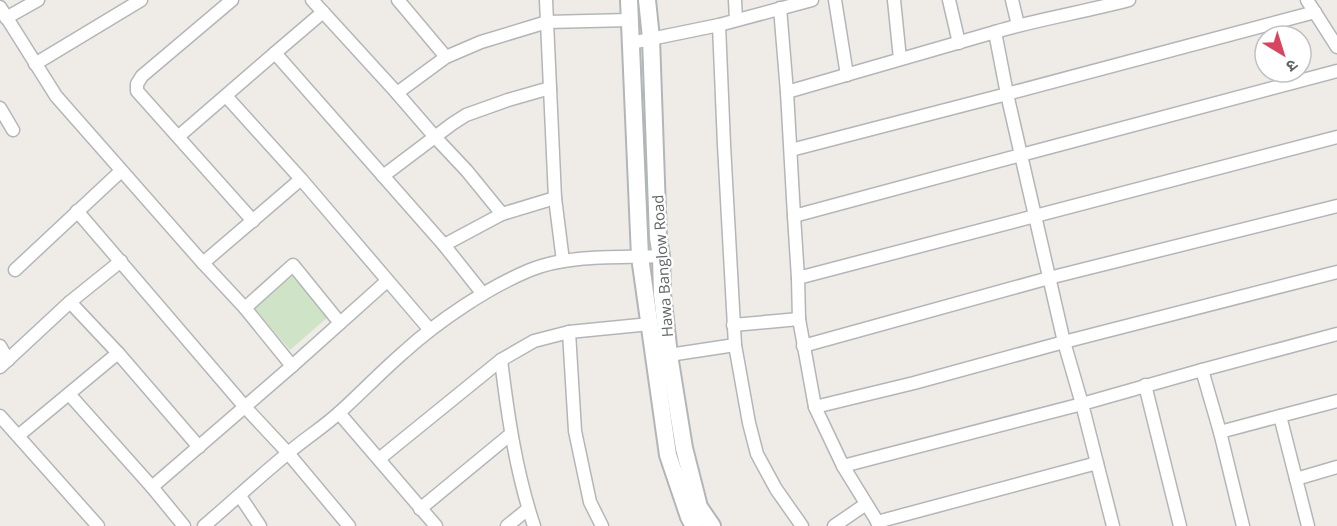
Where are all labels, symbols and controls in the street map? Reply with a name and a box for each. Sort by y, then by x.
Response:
north arrow [1253,24,1313,84]
text: उ [1281,54,1303,78]
street label: Hawa Banglow Road [647,194,677,338]

